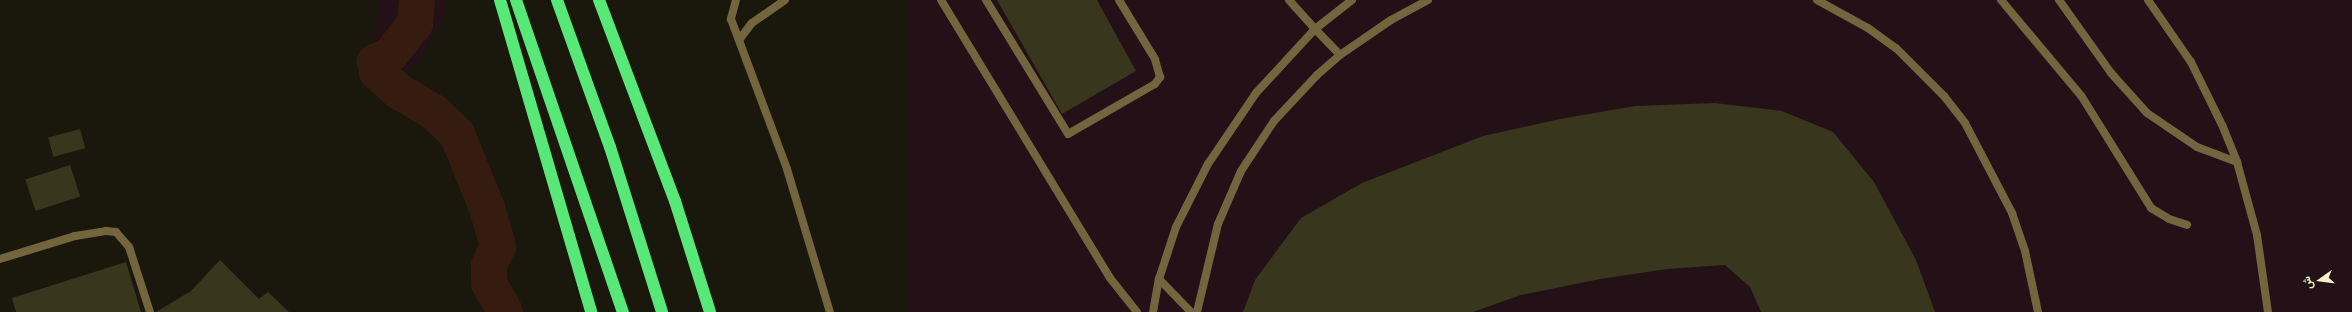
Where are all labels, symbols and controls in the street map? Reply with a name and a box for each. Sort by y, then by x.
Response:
north arrow [2300,260,2340,300]
text: ش [2300,275,2316,291]

